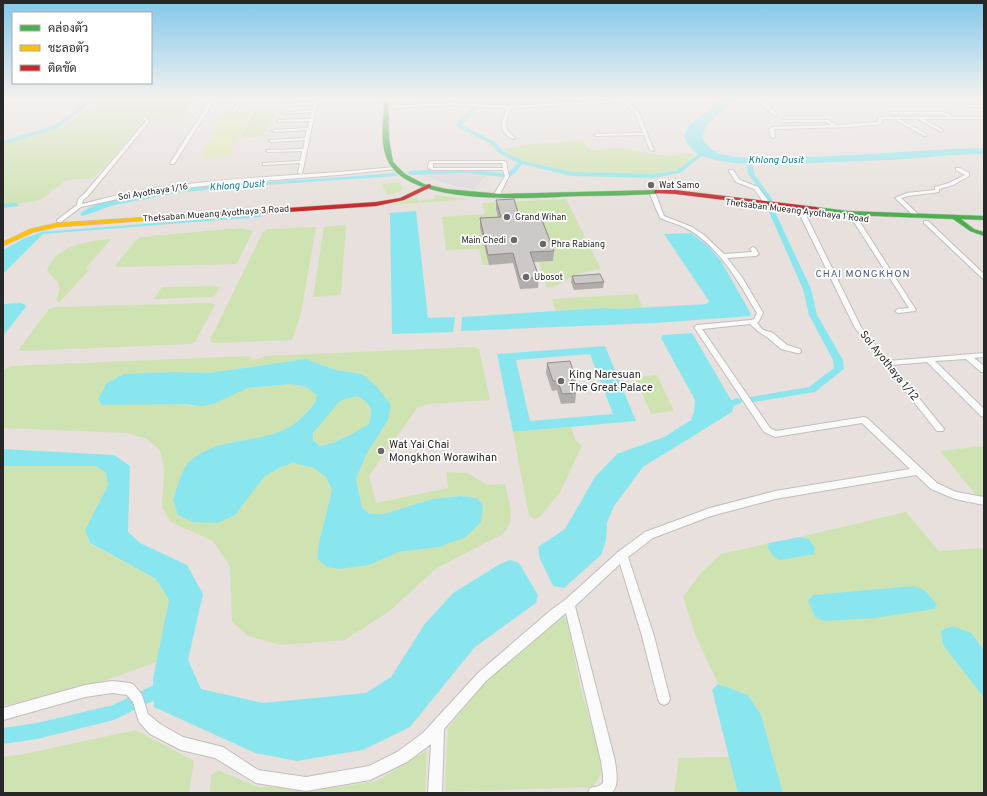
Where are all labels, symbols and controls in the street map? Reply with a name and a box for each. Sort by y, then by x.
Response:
legend [12,12,152,84]
text: คล่องตัว [48,21,88,37]
text: ชะลอตัว [48,41,89,57]
text: ติดขัด [48,61,77,77]
water label: Khlong Dusit [748,154,804,167]
water label: Khlong Dusit [209,178,265,194]
marker: Wat Samo [646,180,656,190]
place label: Wat Samo [659,180,699,191]
street label: Soi Ayothaya 1/16 [117,181,189,203]
street label: Thetsaban Mueang Ayothaya 1 Road [725,197,869,225]
street label: Thetsaban Mueang Ayothaya 3 Road [142,203,290,225]
marker: Grand Wihan [502,212,512,222]
place label: Grand Wihan [515,212,566,223]
place label: Main Chedi [461,235,506,246]
marker: Main Chedi [509,235,519,245]
marker: Phra Rabiang [538,239,548,249]
place label: Phra Rabiang [551,239,605,250]
district label: CHAI MONGKHON [815,268,911,281]
marker: Ubosot [521,272,531,282]
place label: Ubosot [534,272,563,283]
street label: Soi Ayothaya 1/12 [856,328,922,404]
place label: King Naresuan The Great Palace [569,368,653,395]
marker: King Naresuan The Great Palace [556,376,566,386]
place label: Wat Yai Chai Mongkhon Worawihan [389,438,497,465]
marker: Wat Yai Chai Mongkhon Worawihan [376,446,386,456]

